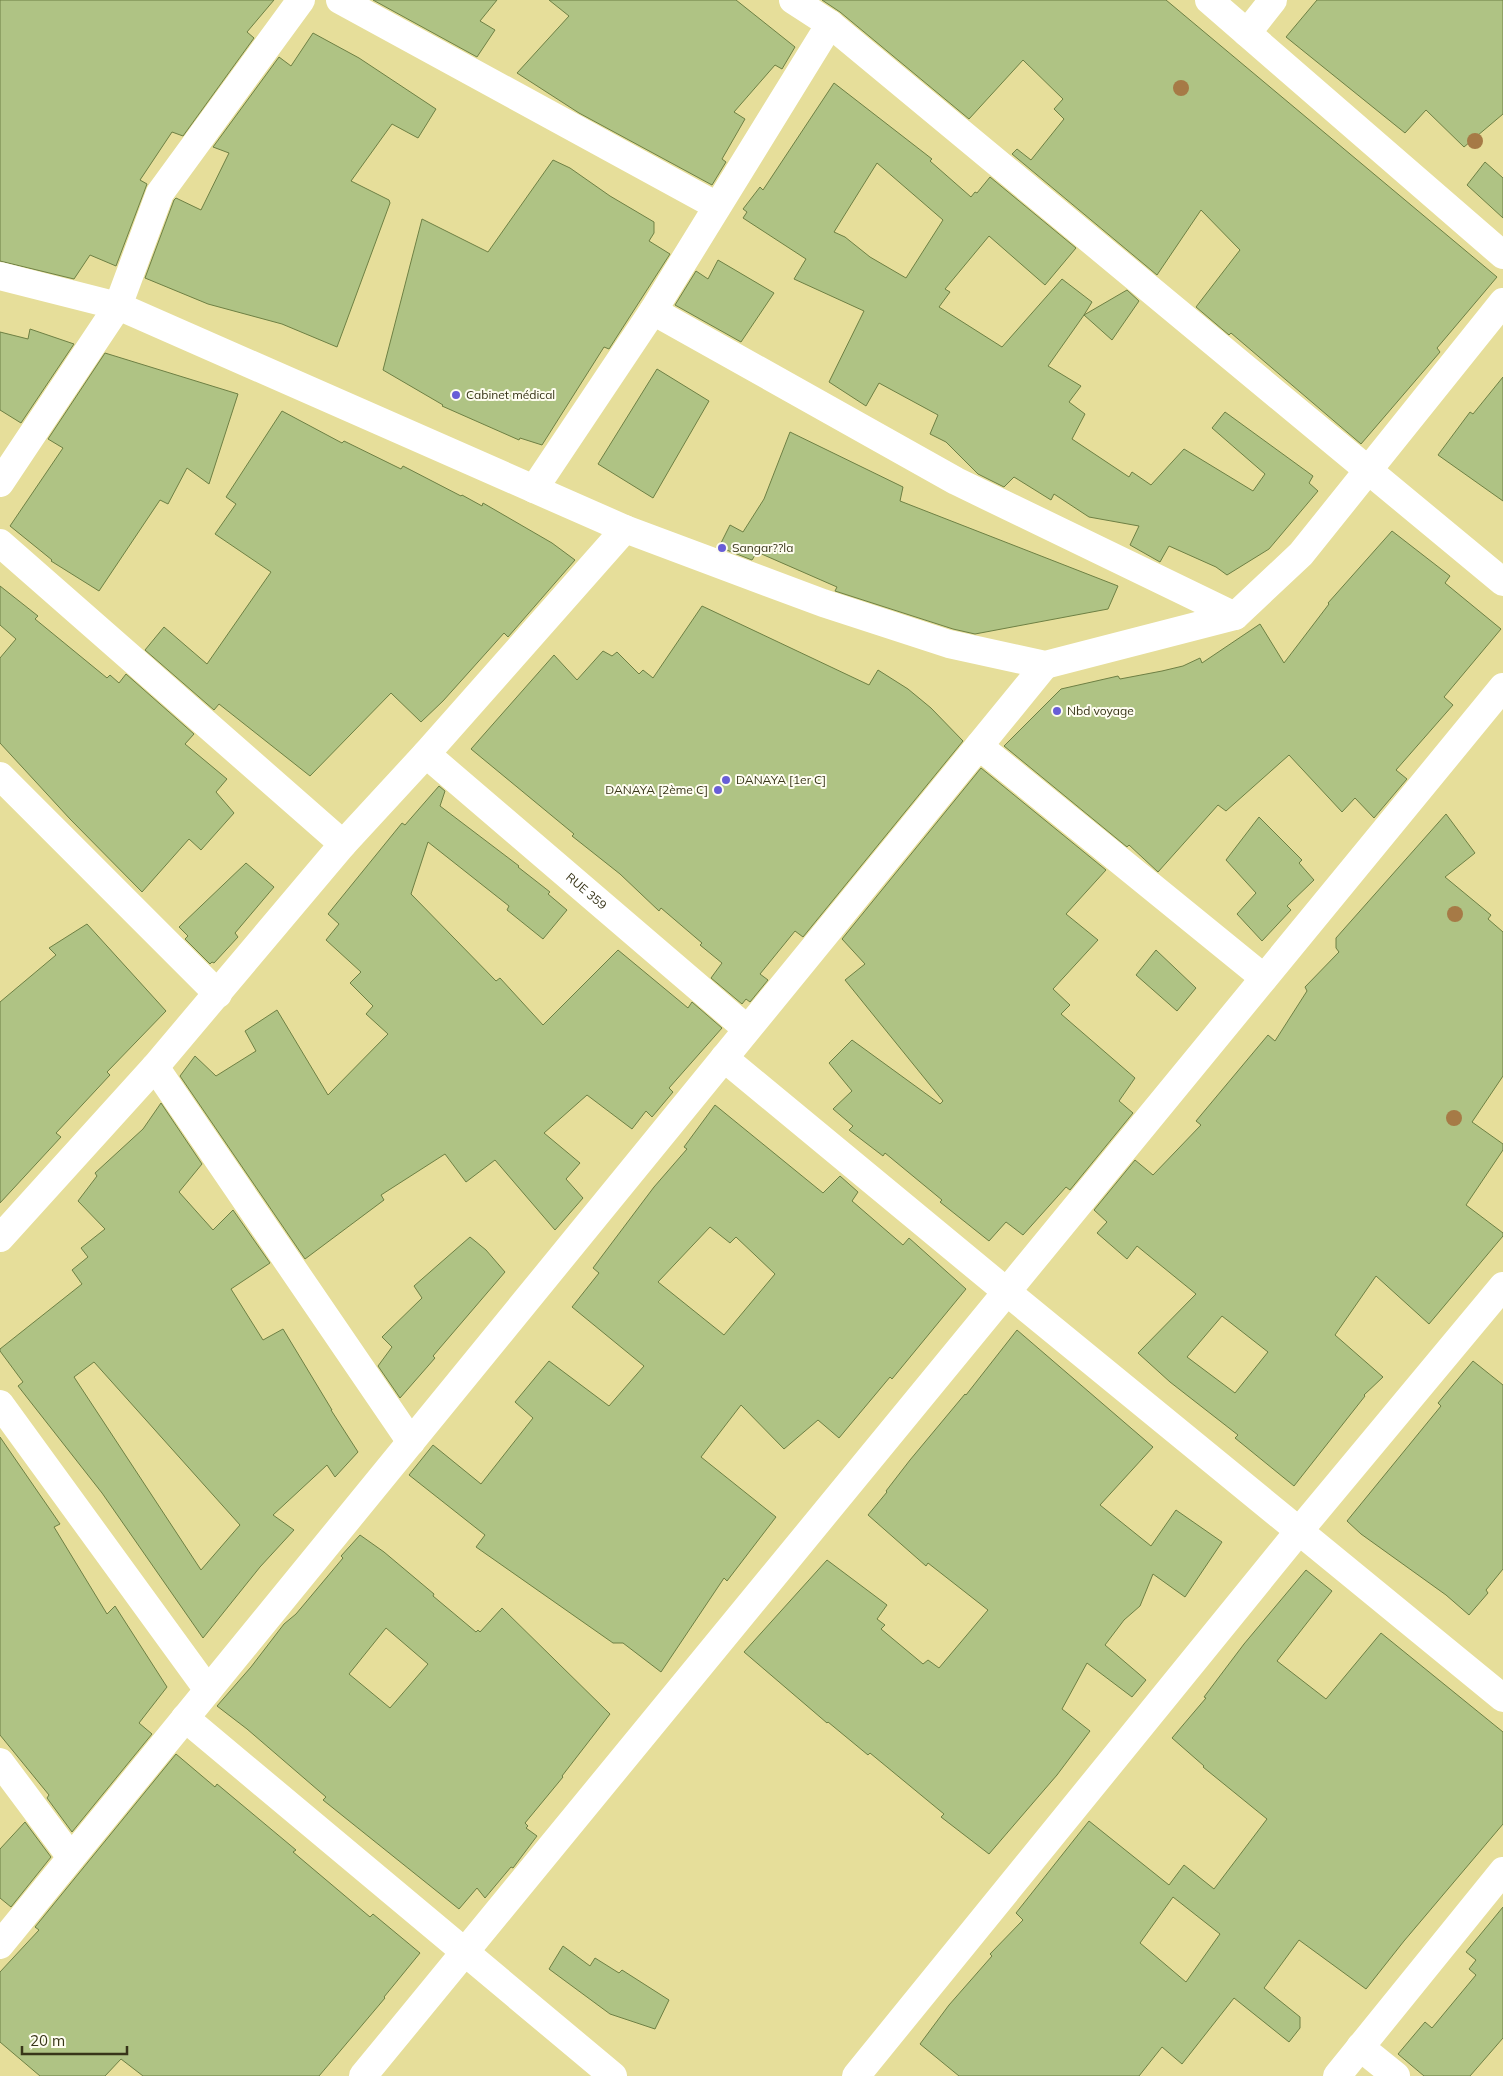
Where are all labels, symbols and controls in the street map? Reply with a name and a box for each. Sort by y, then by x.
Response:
place label: Cabinet médical [466,387,555,402]
marker: Cabinet médical [450,389,462,401]
place label: Sangar??la [732,540,793,555]
marker: Sangar??la [716,542,728,554]
place label: Nbd voyage [1067,703,1134,718]
marker: Nbd voyage [1051,705,1063,717]
place label: DANAYA [1er C] [736,772,826,787]
marker: DANAYA [1er C] [720,774,732,786]
place label: DANAYA [2ème C] [605,782,708,797]
marker: DANAYA [2ème C] [712,784,724,796]
street label: RUE 359 [563,869,610,912]
scale bar [22,2024,128,2056]
text: 20 m [30,2031,65,2050]

